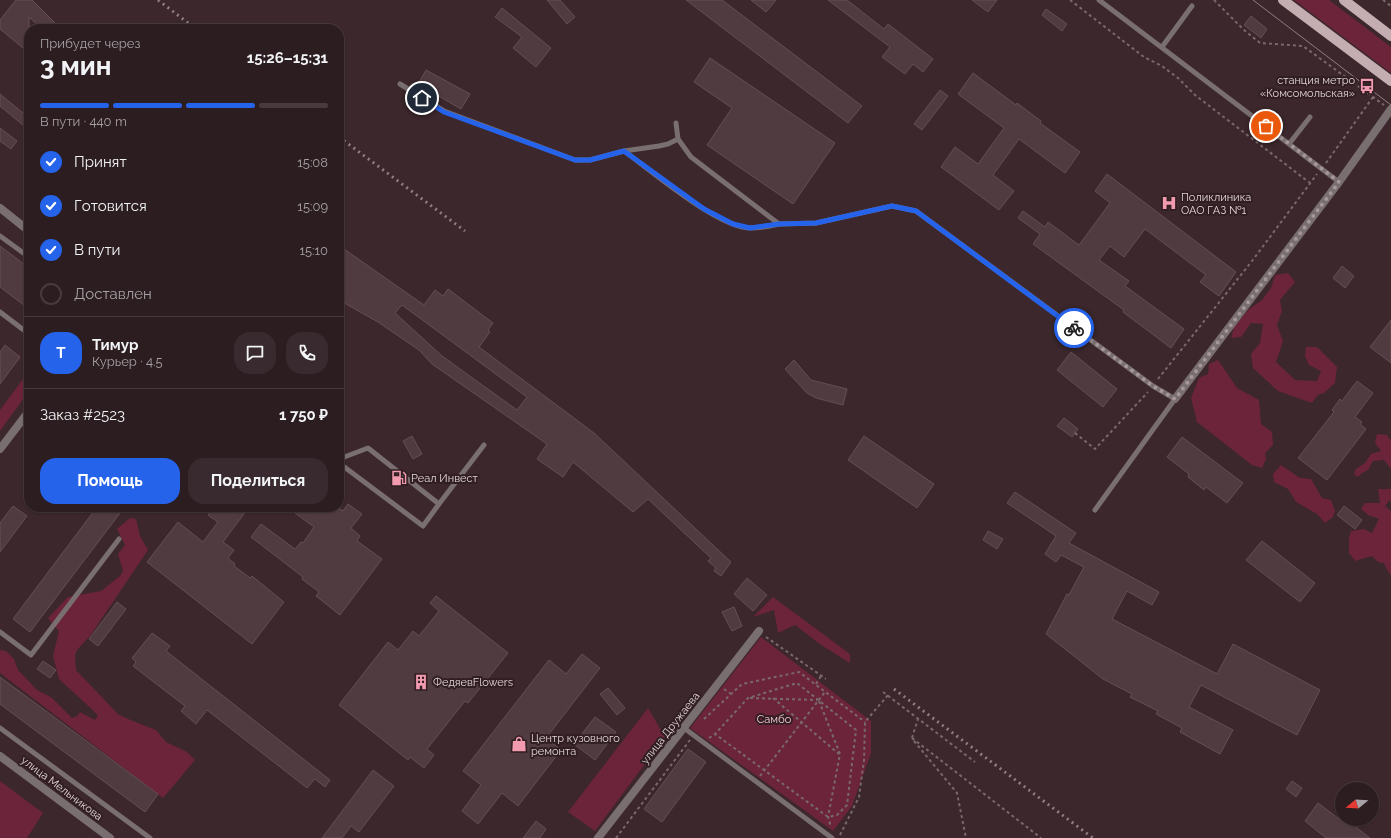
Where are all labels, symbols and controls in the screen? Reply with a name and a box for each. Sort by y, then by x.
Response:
text: Прибудет через [40,36,140,51]
text: 15:26–15:31 [247,49,328,67]
text: 3 мин [40,51,111,81]
place label: станция метро «Комсомольская» [1260,74,1355,100]
bus stop icon: станция метро «Комсомольская» [1358,77,1376,95]
pin [405,81,439,115]
icon: home [411,87,433,109]
pin [1249,109,1283,143]
text: В пути · 440 m [40,114,127,129]
icon: bag [1255,115,1277,137]
icon: check [40,151,62,173]
text: Принят [74,153,127,171]
text: 15:08 [297,155,328,170]
place label: Поликлиника ОАО ГАЗ №1 [1181,191,1251,217]
hospital icon: Поликлиника ОАО ГАЗ №1 [1160,194,1178,212]
icon: check [40,195,62,217]
text: Готовится [74,197,147,215]
text: 15:09 [297,199,328,214]
icon: check [40,239,62,261]
text: В пути [74,241,121,259]
text: 15:10 [299,243,328,258]
text: Доставлен [74,285,152,303]
courier [1054,308,1094,348]
icon: bike [1063,317,1085,339]
button: chat [234,332,276,374]
button: phone [286,332,328,374]
text: Тимур [92,336,138,354]
text: Т [56,344,66,362]
text: Курьер · 4.5 [92,354,163,369]
text: Заказ #2523 [40,406,125,424]
text: 1 750 ₽ [279,406,328,424]
button: Помощь [40,458,180,504]
button: Поделиться [188,458,328,504]
fuel station icon: Реал Инвест [390,469,408,487]
place label: Реал Инвест [411,472,479,485]
building icon: ФедяевFlowers [412,673,430,691]
place label: ФедяевFlowers [433,676,513,689]
street label: улица Дружаева [638,690,703,767]
park label: Самбо [757,713,792,726]
place label: Центр кузовного ремонта [531,732,620,758]
shop icon: Центр кузовного ремонта [510,735,528,753]
street label: улица Мельникова [19,754,105,823]
north arrow [1335,782,1379,826]
map controls [1335,782,1379,826]

